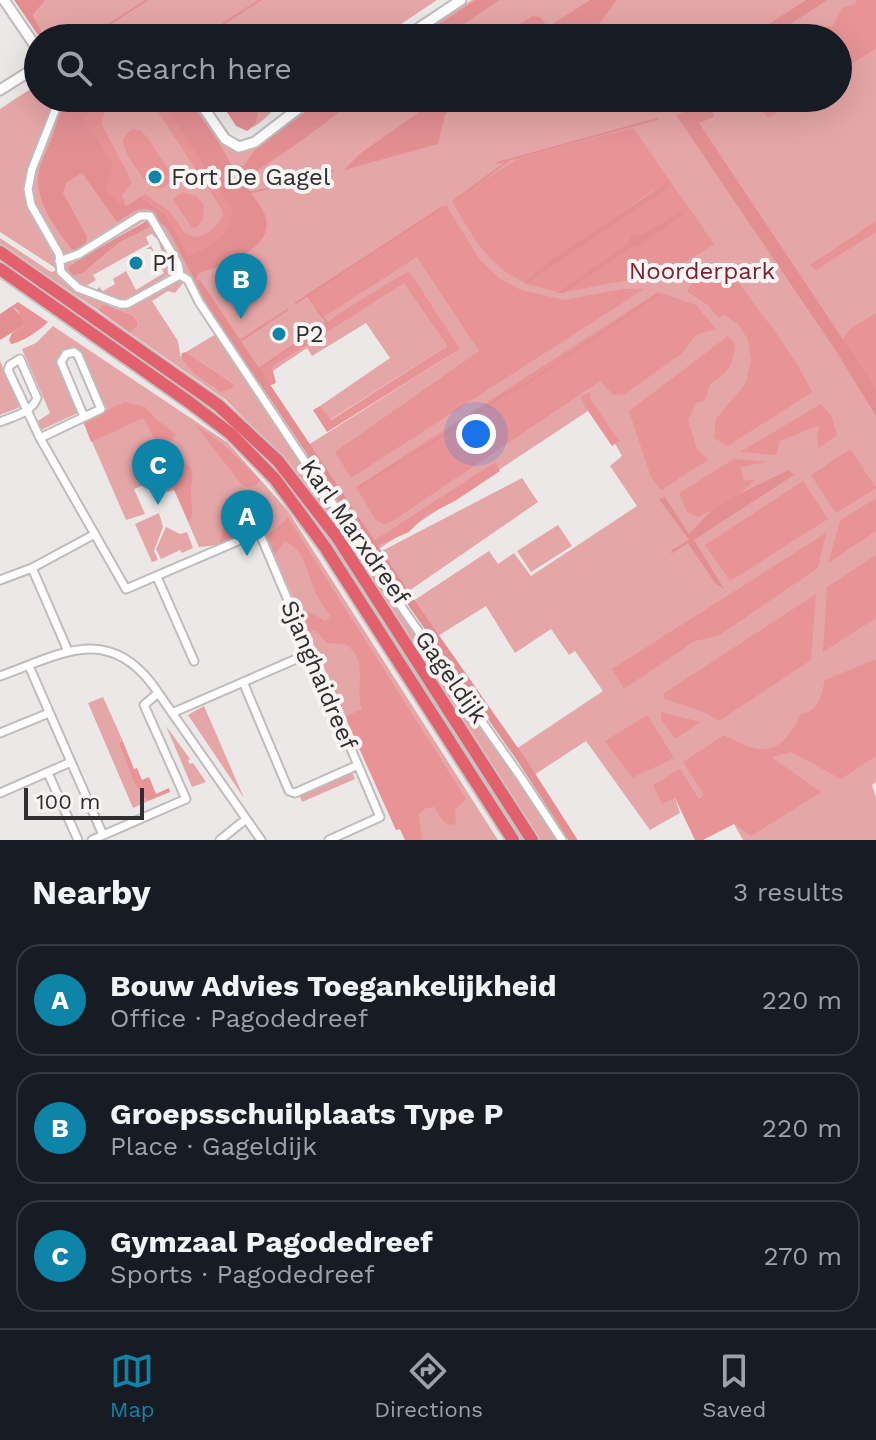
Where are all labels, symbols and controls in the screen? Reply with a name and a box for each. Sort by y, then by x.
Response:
search box [24,24,852,112]
icon: search [52,46,96,90]
text: Search here [116,51,292,86]
place label: Fort De Gagel [171,163,331,191]
marker: Fort De Gagel [146,168,164,186]
place label: P1 [152,249,176,277]
pin: B [215,253,267,319]
marker: P1 [127,254,145,272]
park label: Noorderpark [629,257,776,285]
place label: P2 [295,320,324,348]
marker: P2 [270,325,288,343]
your location [456,414,496,454]
pin: C [132,439,184,505]
street label: Karl Marxdreef [294,454,416,611]
pin: A [221,490,273,556]
street label: Sjanghaidreef [275,596,363,754]
street label: Gageldijk [409,625,493,729]
scale bar [24,784,144,820]
text: 100 m [36,789,100,814]
text: Nearby [32,872,151,912]
text: 3 results [733,877,844,907]
text: Bouw Advies Toegankelijkheid [110,968,557,1003]
text: A [51,985,69,1015]
text: 220 m [762,985,842,1015]
text: Office · Pagodedreef [110,1003,368,1033]
text: Groepsschuilplaats Type P [110,1096,503,1131]
text: B [51,1113,69,1143]
text: 220 m [762,1113,842,1143]
text: Place · Gageldijk [110,1131,317,1161]
text: Gymzaal Pagodedreef [110,1224,433,1259]
text: C [51,1241,69,1271]
text: 270 m [763,1241,842,1271]
text: Sports · Pagodedreef [110,1259,374,1289]
tab: Map [110,1349,155,1422]
tab: Directions [374,1349,483,1422]
tab: Saved [702,1349,766,1422]

